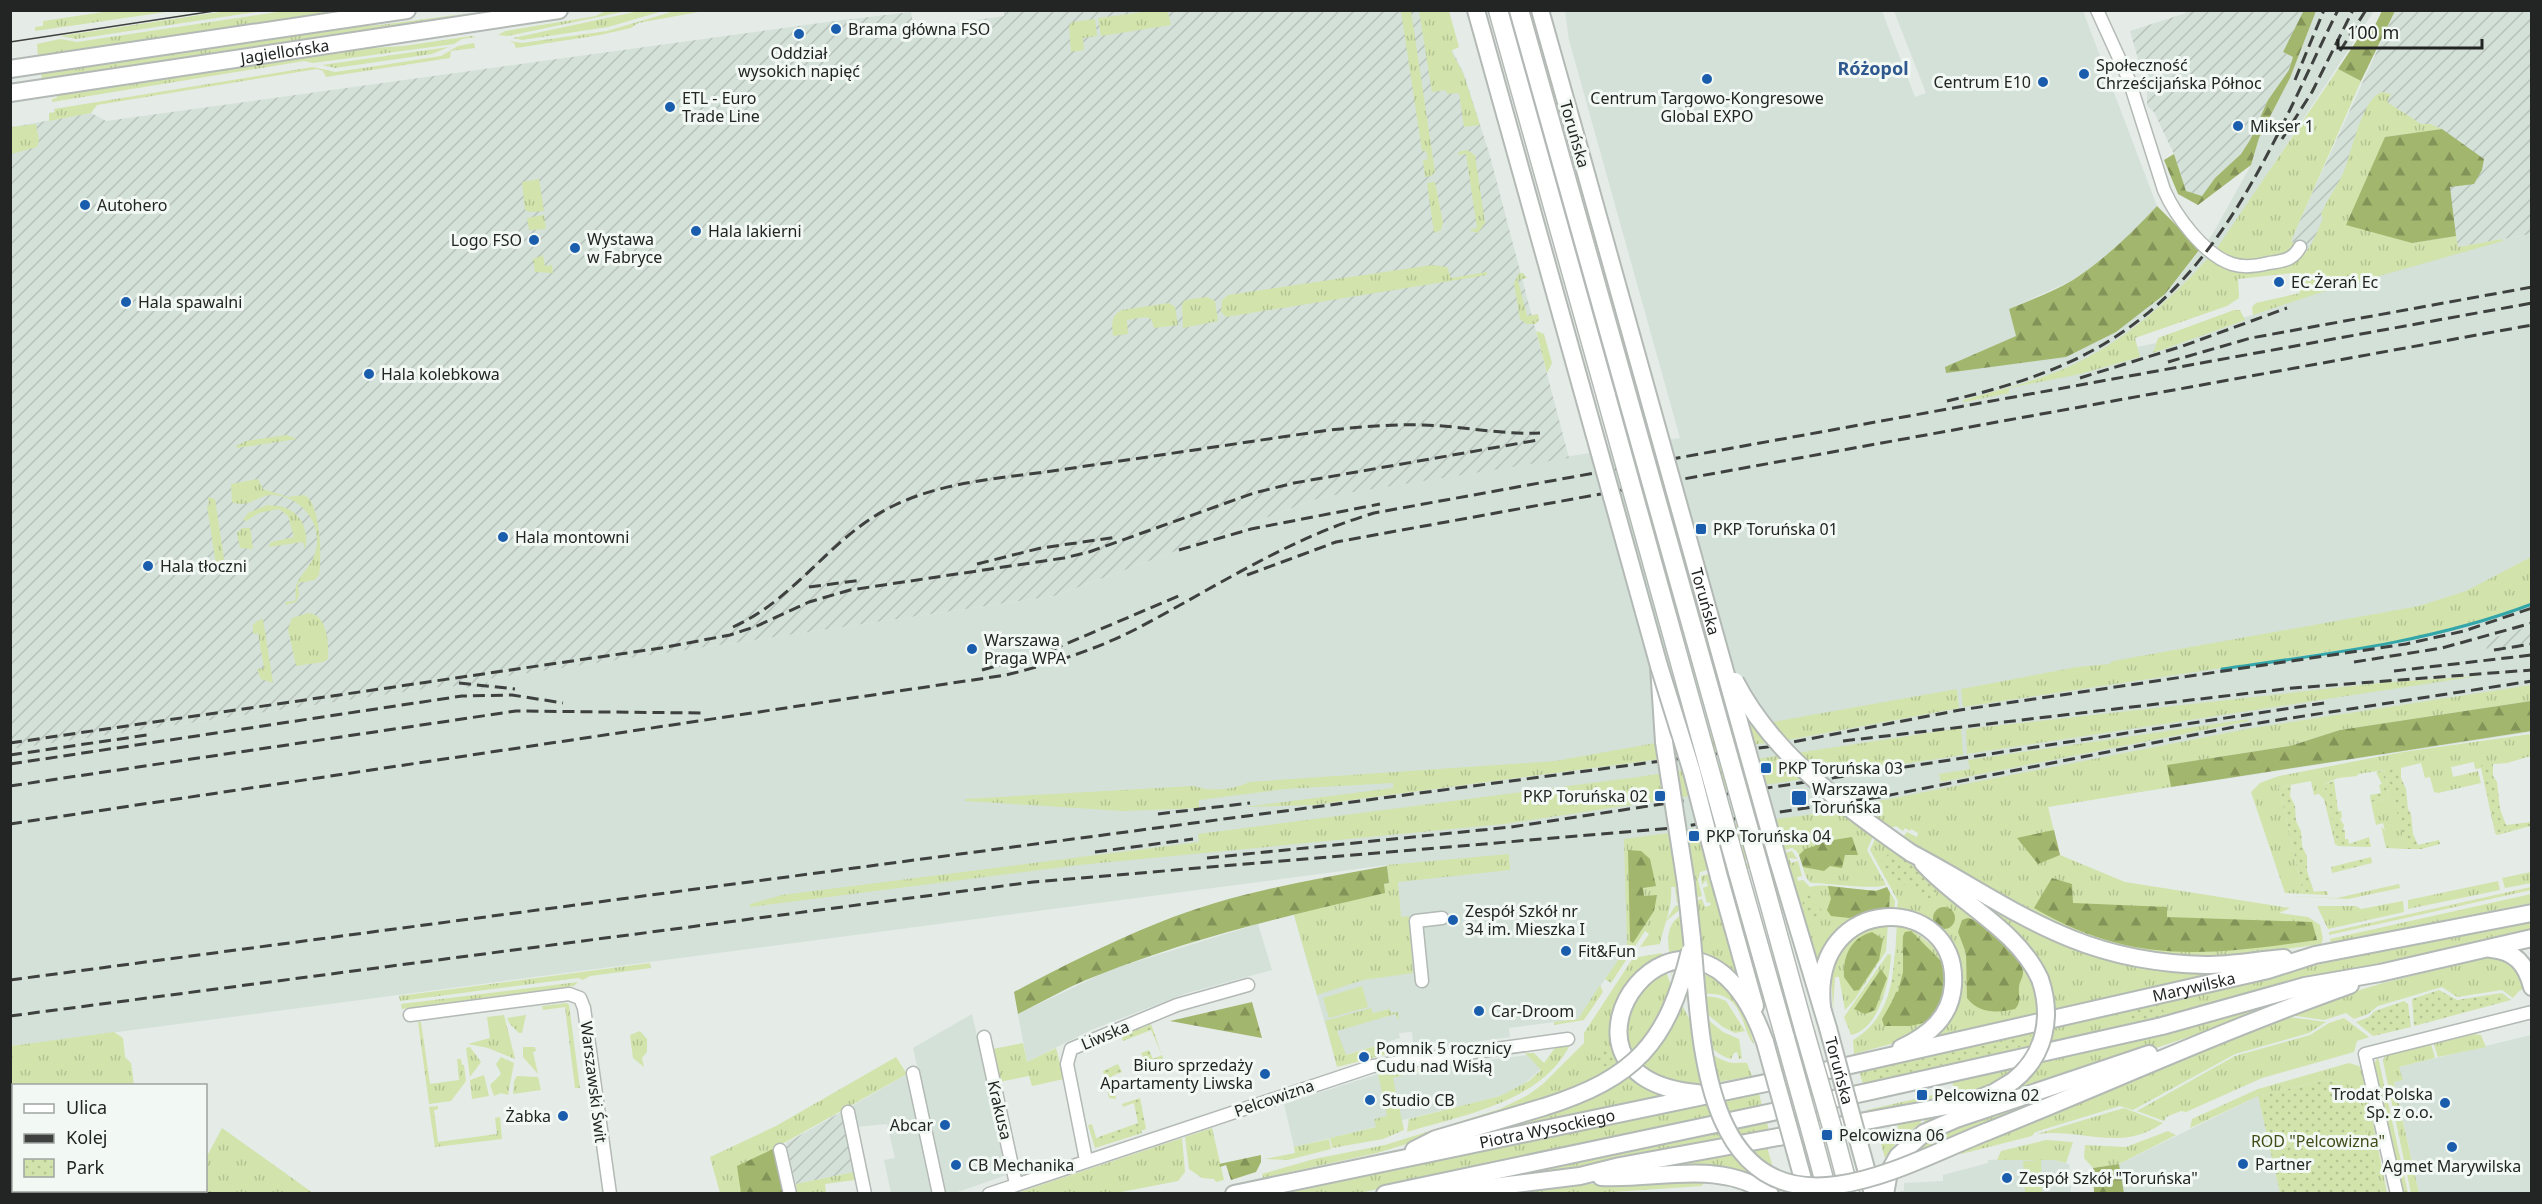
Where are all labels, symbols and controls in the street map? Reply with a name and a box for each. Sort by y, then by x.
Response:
scale bar [2338,12,2482,50]
place label: Brama główna FSO [848,18,990,40]
text: 100 m [2347,20,2399,44]
marker: Brama główna FSO [829,22,843,36]
marker: Oddział wysokich napięć [792,27,806,41]
street label: Jagiellońska [237,34,331,69]
place label: Oddział wysokich napięć [738,42,860,82]
place label: Społeczność Chrześcijańska Północ [2096,54,2262,94]
district label: Różopol [1838,56,1909,80]
marker: Społeczność Chrześcijańska Północ [2077,67,2091,81]
place label: Centrum E10 [1933,71,2031,93]
marker: Centrum Targowo-Kongresowe Global EXPO [1700,72,1714,86]
marker: Centrum E10 [2036,75,2050,89]
place label: ETL - Euro Trade Line [682,87,760,127]
place label: Centrum Targowo-Kongresowe Global EXPO [1590,87,1824,127]
street label: Toruńska [1555,98,1595,170]
marker: ETL - Euro Trade Line [663,100,677,114]
place label: Mikser 1 [2250,115,2314,137]
marker: Mikser 1 [2231,119,2245,133]
place label: Autohero [97,194,167,216]
marker: Autohero [78,198,92,212]
place label: Hala lakierni [708,220,802,242]
marker: Hala lakierni [689,224,703,238]
place label: Wystawa w Fabryce [587,228,662,268]
place label: Logo FSO [451,229,522,251]
marker: Logo FSO [527,233,541,247]
marker: Wystawa w Fabryce [568,241,582,255]
place label: EC Żerań Ec [2291,271,2379,293]
marker: EC Żerań Ec [2272,275,2286,289]
place label: Hala spawalni [138,291,242,313]
marker: Hala spawalni [119,295,133,309]
place label: Hala kolebkowa [381,363,500,385]
marker: Hala kolebkowa [362,367,376,381]
place label: PKP Toruńska 01 [1713,518,1838,540]
marker: PKP Toruńska 01 [1694,522,1708,536]
place label: Hala montowni [515,526,629,548]
marker: Hala montowni [496,530,510,544]
place label: Hala tłoczni [160,555,247,577]
marker: Hala tłoczni [141,559,155,573]
street label: Toruńska [1686,565,1725,638]
place label: Warszawa Praga WPA [984,629,1067,669]
marker: Warszawa Praga WPA [965,642,979,656]
place label: PKP Toruńska 03 [1778,757,1903,779]
marker: PKP Toruńska 03 [1759,761,1773,775]
place label: Warszawa Toruńska [1812,778,1888,818]
place label: PKP Toruńska 02 [1523,785,1648,807]
marker: PKP Toruńska 02 [1653,789,1667,803]
marker: Warszawa Toruńska [1790,789,1808,807]
place label: PKP Toruńska 04 [1706,825,1831,847]
marker: PKP Toruńska 04 [1687,829,1701,843]
place label: Zespół Szkół nr 34 im. Mieszka I [1465,900,1585,940]
marker: Zespół Szkół nr 34 im. Mieszka I [1446,913,1460,927]
place label: Fit&Fun [1578,940,1636,962]
marker: Fit&Fun [1559,944,1573,958]
street label: Marywilska [2150,967,2237,1007]
place label: Car-Droom [1491,1000,1574,1022]
marker: Car-Droom [1472,1004,1486,1018]
street label: Liwska [1078,1015,1132,1055]
street label: Warszawski Świt [576,1020,612,1144]
street label: Toruńska [1820,1034,1859,1107]
place label: Pomnik 5 rocznicy Cudu nad Wisłą [1376,1037,1512,1077]
marker: Pomnik 5 rocznicy Cudu nad Wisłą [1357,1050,1371,1064]
place label: Biuro sprzedaży Apartamenty Liwska [1100,1054,1254,1094]
marker: Biuro sprzedaży Apartamenty Liwska [1258,1067,1272,1081]
street label: Pelcowizna [1231,1074,1317,1122]
street label: Krakusa [983,1078,1017,1142]
place label: Trodat Polska Sp. z o.o. [2332,1083,2433,1123]
legend [12,1084,207,1192]
place label: Pelcowizna 02 [1934,1084,2039,1106]
marker: Pelcowizna 02 [1915,1088,1929,1102]
place label: Studio CB [1382,1089,1455,1111]
marker: Studio CB [1363,1093,1377,1107]
text: Ulica [66,1095,107,1119]
marker: Trodat Polska Sp. z o.o. [2438,1096,2452,1110]
street label: Piotra Wysockiego [1477,1104,1617,1154]
place label: Żabka [506,1105,551,1127]
marker: Żabka [556,1109,570,1123]
place label: Abcar [890,1114,933,1136]
marker: Abcar [938,1118,952,1132]
place label: Pelcowizna 06 [1839,1124,1944,1146]
text: Kolej [66,1125,107,1149]
marker: Pelcowizna 06 [1820,1128,1834,1142]
park label: ROD "Pelcowizna" [2251,1130,2385,1152]
marker: Agmet Marywilska [2445,1140,2459,1154]
place label: Partner [2255,1153,2312,1175]
place label: CB Mechanika [968,1154,1074,1176]
text: Park [66,1155,104,1179]
place label: Agmet Marywilska [2383,1155,2521,1177]
marker: Partner [2236,1157,2250,1171]
marker: CB Mechanika [949,1158,963,1172]
place label: Zespół Szkół "Toruńska" [2019,1167,2198,1189]
marker: Zespół Szkół "Toruńska" [2000,1171,2014,1185]

